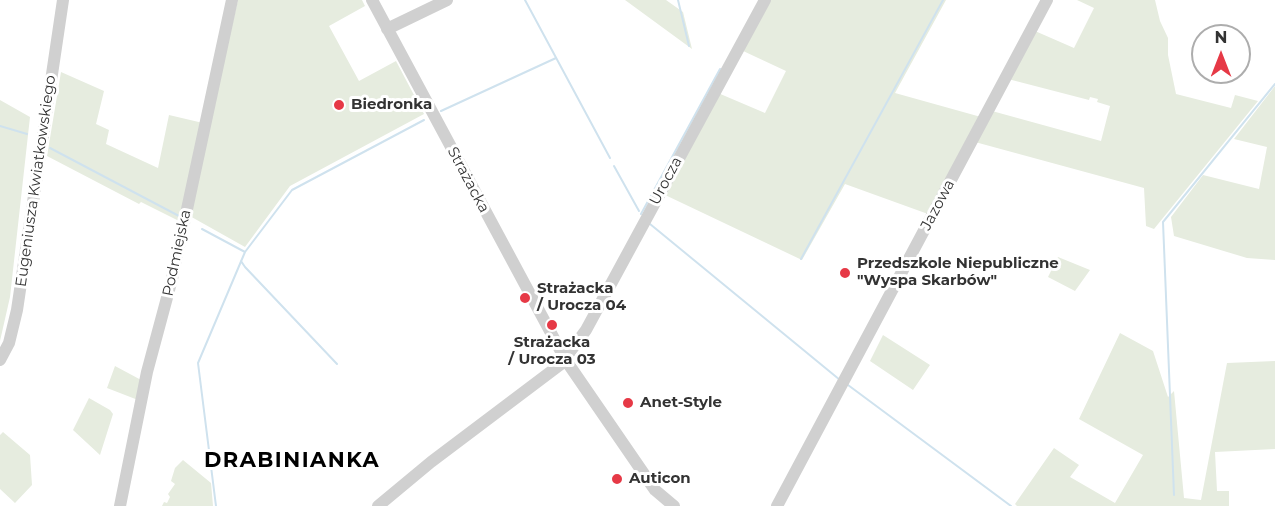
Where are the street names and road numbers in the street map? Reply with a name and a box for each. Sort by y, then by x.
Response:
street label: Eugeniusza Kwiatkowskiego [12,74,60,288]
street label: Strażacka [443,144,493,216]
street label: Urocza [646,154,686,208]
street label: Jazowa [917,177,959,233]
street label: Podmiejska [159,208,195,298]

